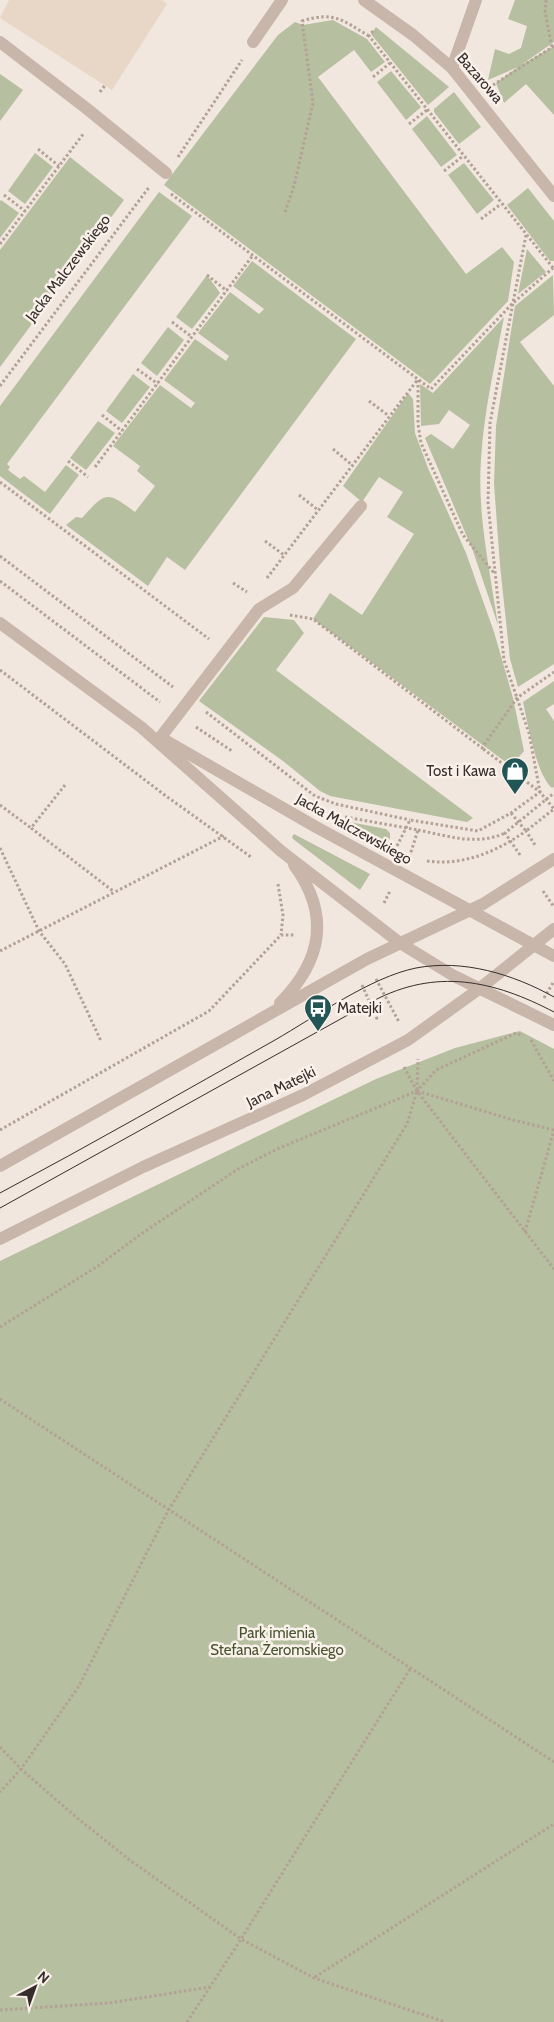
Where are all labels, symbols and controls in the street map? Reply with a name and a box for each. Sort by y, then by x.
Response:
street label: Bazarowa [453,49,507,108]
street label: Jacka Malczewskiego [21,211,114,326]
shop icon: Tost i Kawa [500,756,530,795]
place label: Tost i Kawa [426,762,497,780]
street label: Jacka Malczewskiego [292,789,415,868]
bus stop icon: Matejki [303,993,333,1032]
place label: Matejki [337,999,382,1017]
street label: Jana Matejki [243,1063,319,1112]
park label: Park imienia Stefana Żeromskiego [210,1624,344,1659]
north arrow [10,1962,60,2012]
text: N [34,1967,53,1987]

